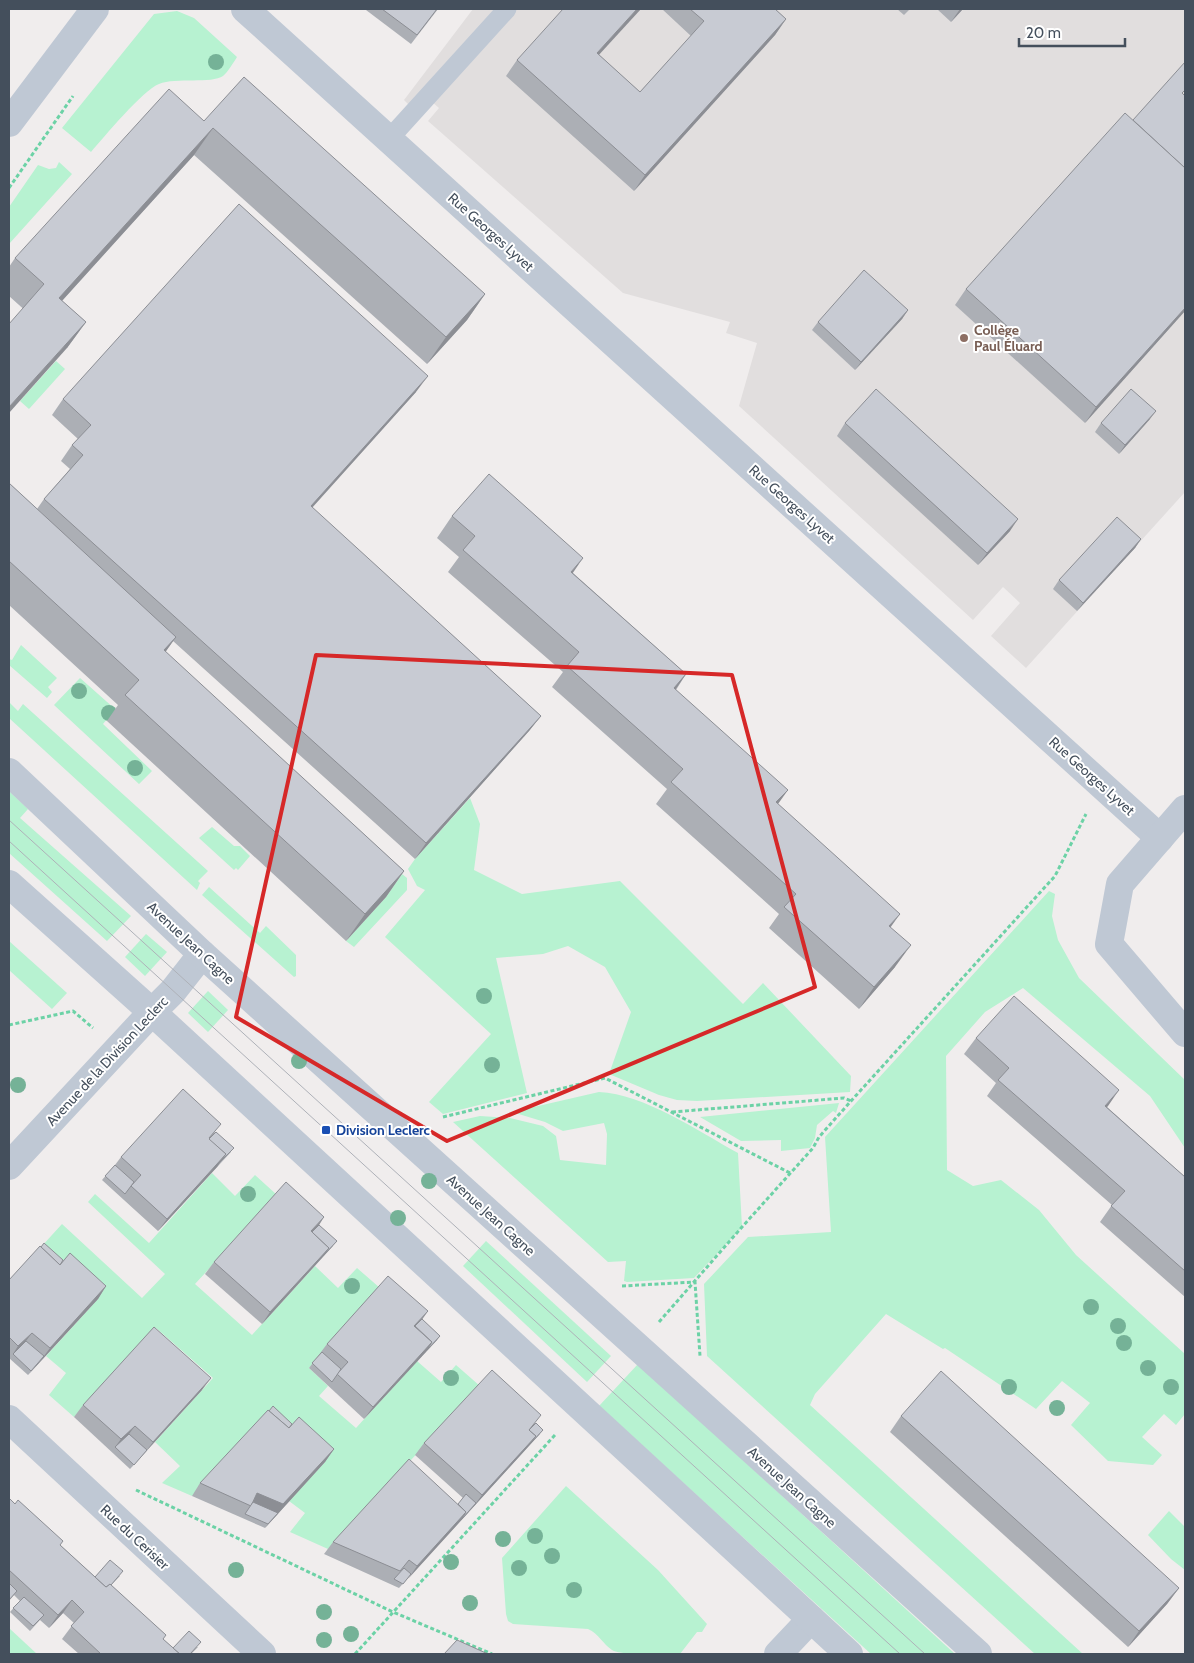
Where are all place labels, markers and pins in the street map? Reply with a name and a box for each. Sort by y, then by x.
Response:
place label: Collège Paul Éluard [974,321,1042,355]
marker: Collège Paul Éluard [958,332,970,344]
place label: Division Leclerc [336,1121,431,1139]
marker: Division Leclerc [320,1124,332,1136]

